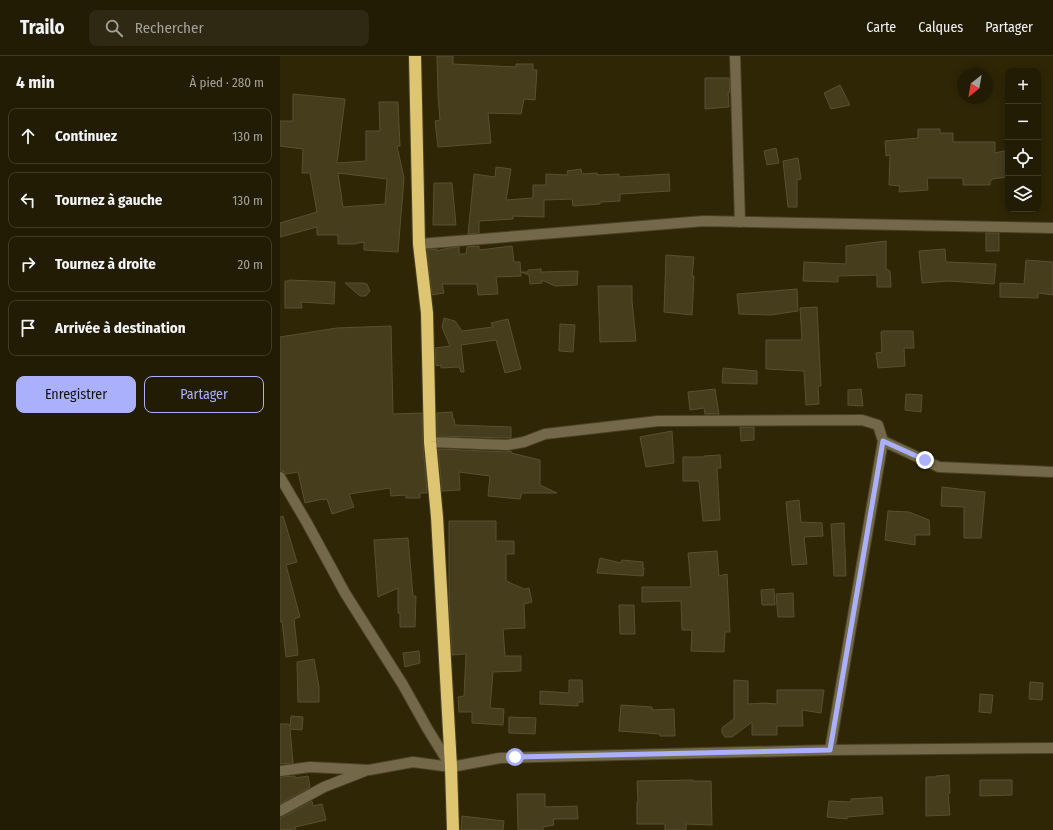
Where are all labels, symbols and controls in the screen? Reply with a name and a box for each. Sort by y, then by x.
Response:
search box [89,10,369,46]
text: Trailo [20,16,65,39]
icon: search [103,17,125,39]
text: Rechercher [135,19,204,37]
text: Carte [866,19,896,36]
text: Calques [918,19,963,36]
text: Partager [985,19,1033,36]
north arrow [957,68,993,104]
map controls [1005,68,1041,212]
button: + [1005,68,1041,104]
text: 4 min [16,72,55,93]
text: À pied · 280 m [190,75,264,90]
button: − [1005,104,1041,140]
icon: ahead [17,125,39,147]
text: Continuez [55,127,117,145]
text: 130 m [232,129,263,144]
button: locate [1005,140,1041,176]
button: layers [1005,176,1041,212]
icon: left [17,189,39,211]
text: Tournez à gauche [55,191,162,209]
text: 130 m [232,193,263,208]
icon: right [17,253,39,275]
text: Tournez à droite [55,255,156,273]
text: 20 m [237,257,263,272]
icon: arrive [17,317,39,339]
text: Arrivée à destination [55,319,186,337]
button: Enregistrer [16,376,136,413]
button: Partager [144,376,264,413]
route end [916,451,934,469]
route start [506,748,524,766]

